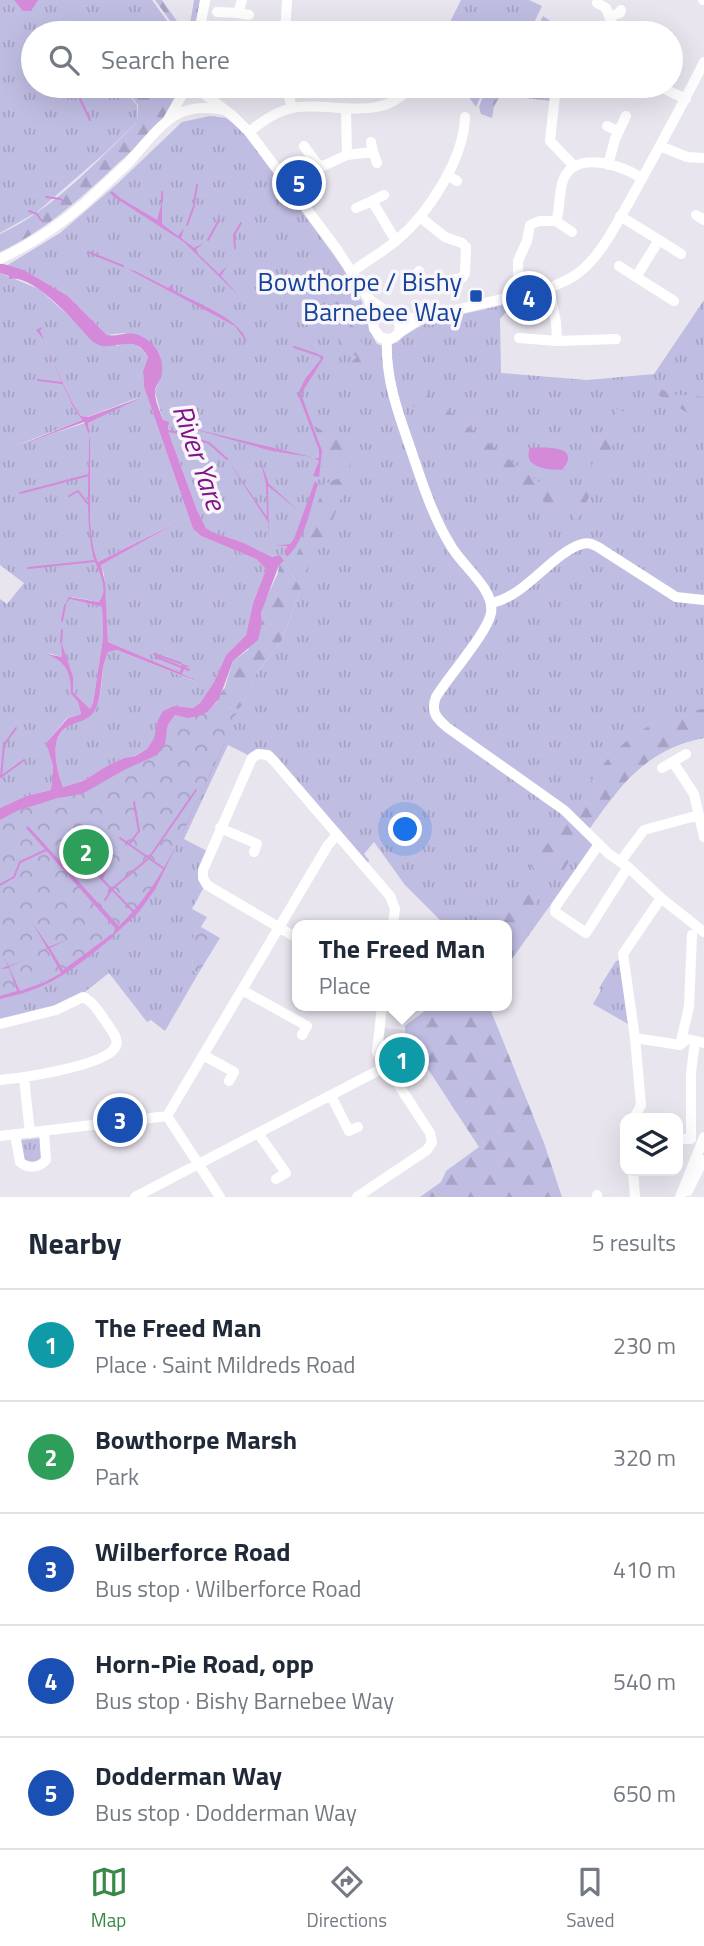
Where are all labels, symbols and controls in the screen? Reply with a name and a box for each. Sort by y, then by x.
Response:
search box [21,21,683,98]
text: Search here [101,40,230,79]
icon: search [45,41,83,79]
pin: 5 [276,157,322,209]
place label: Bowthorpe / Bishy Barnebee Way [258,262,462,331]
pin: 4 [506,272,552,324]
marker: Bowthorpe / Bishy Barnebee Way [468,288,484,304]
water label: River Yare [162,398,239,518]
your location [388,812,422,846]
pin: 2 [63,826,109,878]
popup [292,920,512,1011]
text: The Freed Man [319,929,485,968]
text: Place [319,968,371,1003]
pin: 1 [379,1034,425,1086]
pin: 3 [97,1094,143,1146]
map controls [620,1113,683,1176]
button: layers [620,1113,683,1176]
text: Nearby [28,1220,121,1266]
text: 5 results [592,1225,676,1260]
text: The Freed Man [95,1308,262,1347]
text: 1 [45,1328,57,1363]
text: 230 m [613,1328,676,1363]
text: Place · Saint Mildreds Road [95,1347,355,1382]
text: Bowthorpe Marsh [95,1420,297,1459]
text: 2 [45,1440,57,1475]
text: 320 m [613,1440,676,1475]
text: Park [95,1459,139,1494]
text: Wilberforce Road [95,1532,290,1571]
text: 3 [45,1552,57,1587]
text: 410 m [613,1552,676,1587]
text: Bus stop · Wilberforce Road [95,1571,361,1606]
text: Horn-Pie Road, opp [95,1644,314,1683]
text: 4 [45,1664,57,1699]
text: 540 m [613,1664,676,1699]
text: Bus stop · Bishy Barnebee Way [95,1683,394,1718]
text: Dodderman Way [95,1756,282,1795]
text: 5 [45,1776,57,1811]
text: 650 m [613,1776,676,1811]
text: Bus stop · Dodderman Way [95,1795,357,1830]
tab: Map [90,1863,128,1934]
tab: Directions [307,1863,387,1934]
tab: Saved [566,1863,614,1934]

